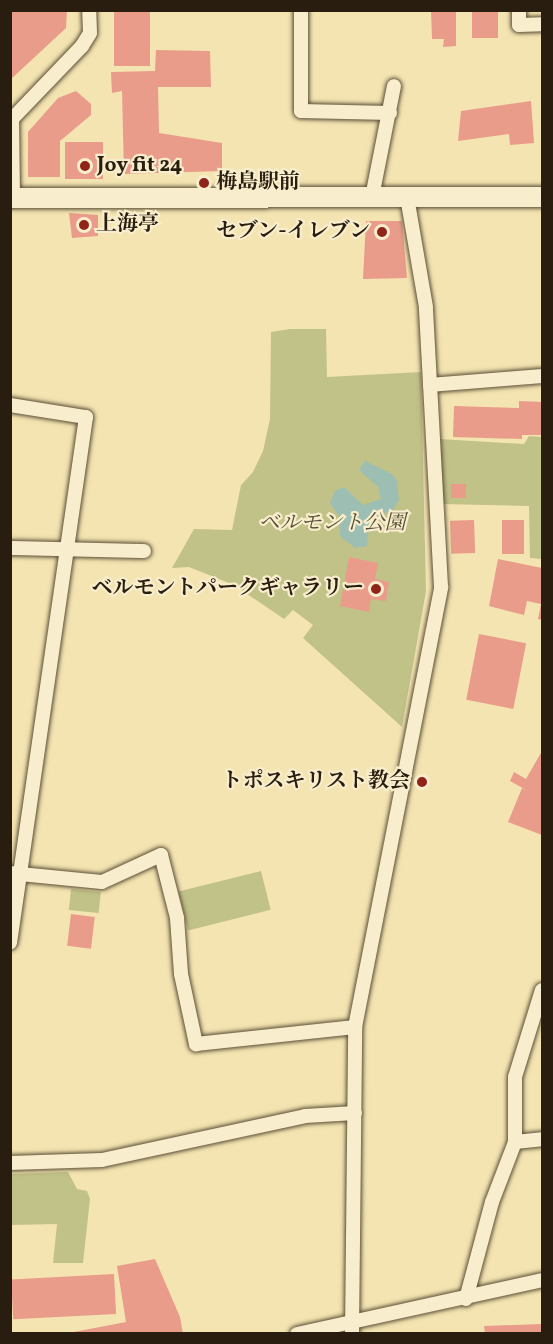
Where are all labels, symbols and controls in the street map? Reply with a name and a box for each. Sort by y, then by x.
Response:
place label: Joy fit 24 [97,153,183,179]
marker: Joy fit 24 [78,159,92,173]
place label: 梅島駅前 [216,170,300,196]
marker: 梅島駅前 [197,176,211,190]
place label: 上海亭 [96,212,159,238]
marker: 上海亭 [77,218,91,232]
place label: セブン-イレブン [214,219,370,245]
marker: セブン-イレブン [375,225,389,239]
park label: ベルモント公園 [259,511,405,537]
place label: ベルモントパークギャラリー [91,576,364,602]
marker: ベルモントパークギャラリー [369,582,383,596]
place label: トポスキリスト教会 [221,769,410,795]
marker: トポスキリスト教会 [415,775,429,789]

